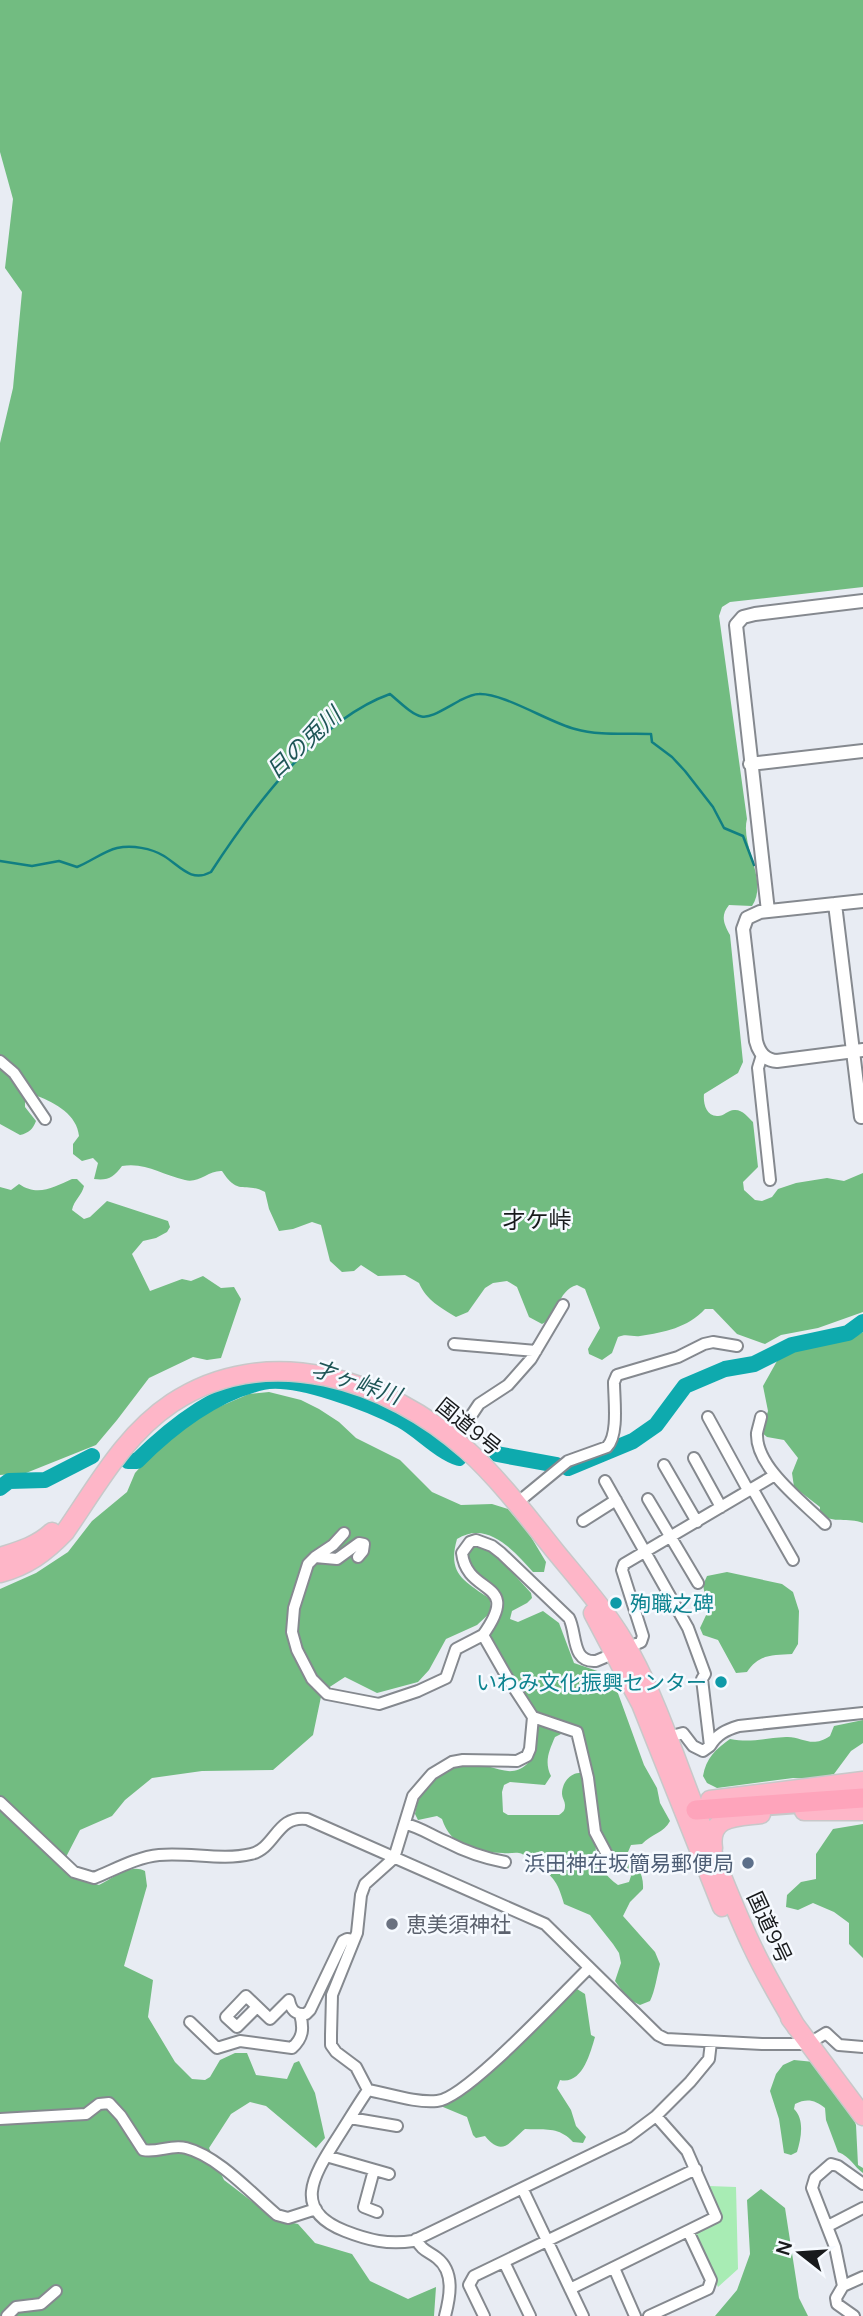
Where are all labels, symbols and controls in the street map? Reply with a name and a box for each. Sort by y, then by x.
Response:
water label: 日の兎川 [258,697,350,785]
district label: 才ケ峠 [503,1203,572,1235]
water label: 才ヶ峠川 [308,1351,409,1412]
street label: 国道9号 [431,1391,507,1461]
place label: 殉職之碑 [630,1589,714,1617]
marker: 殉職之碑 [608,1595,624,1611]
place label: いわみ文化振興センター [476,1668,707,1696]
marker: いわみ文化振興センター [713,1674,729,1690]
place label: 浜田神在坂簡易郵便局 [524,1849,734,1877]
marker: 浜田神在坂簡易郵便局 [740,1855,756,1871]
street label: 国道9号 [741,1887,799,1967]
place label: 恵美須神社 [406,1910,511,1938]
marker: 恵美須神社 [384,1916,400,1932]
north arrow [765,2218,835,2288]
text: N [769,2238,798,2258]

